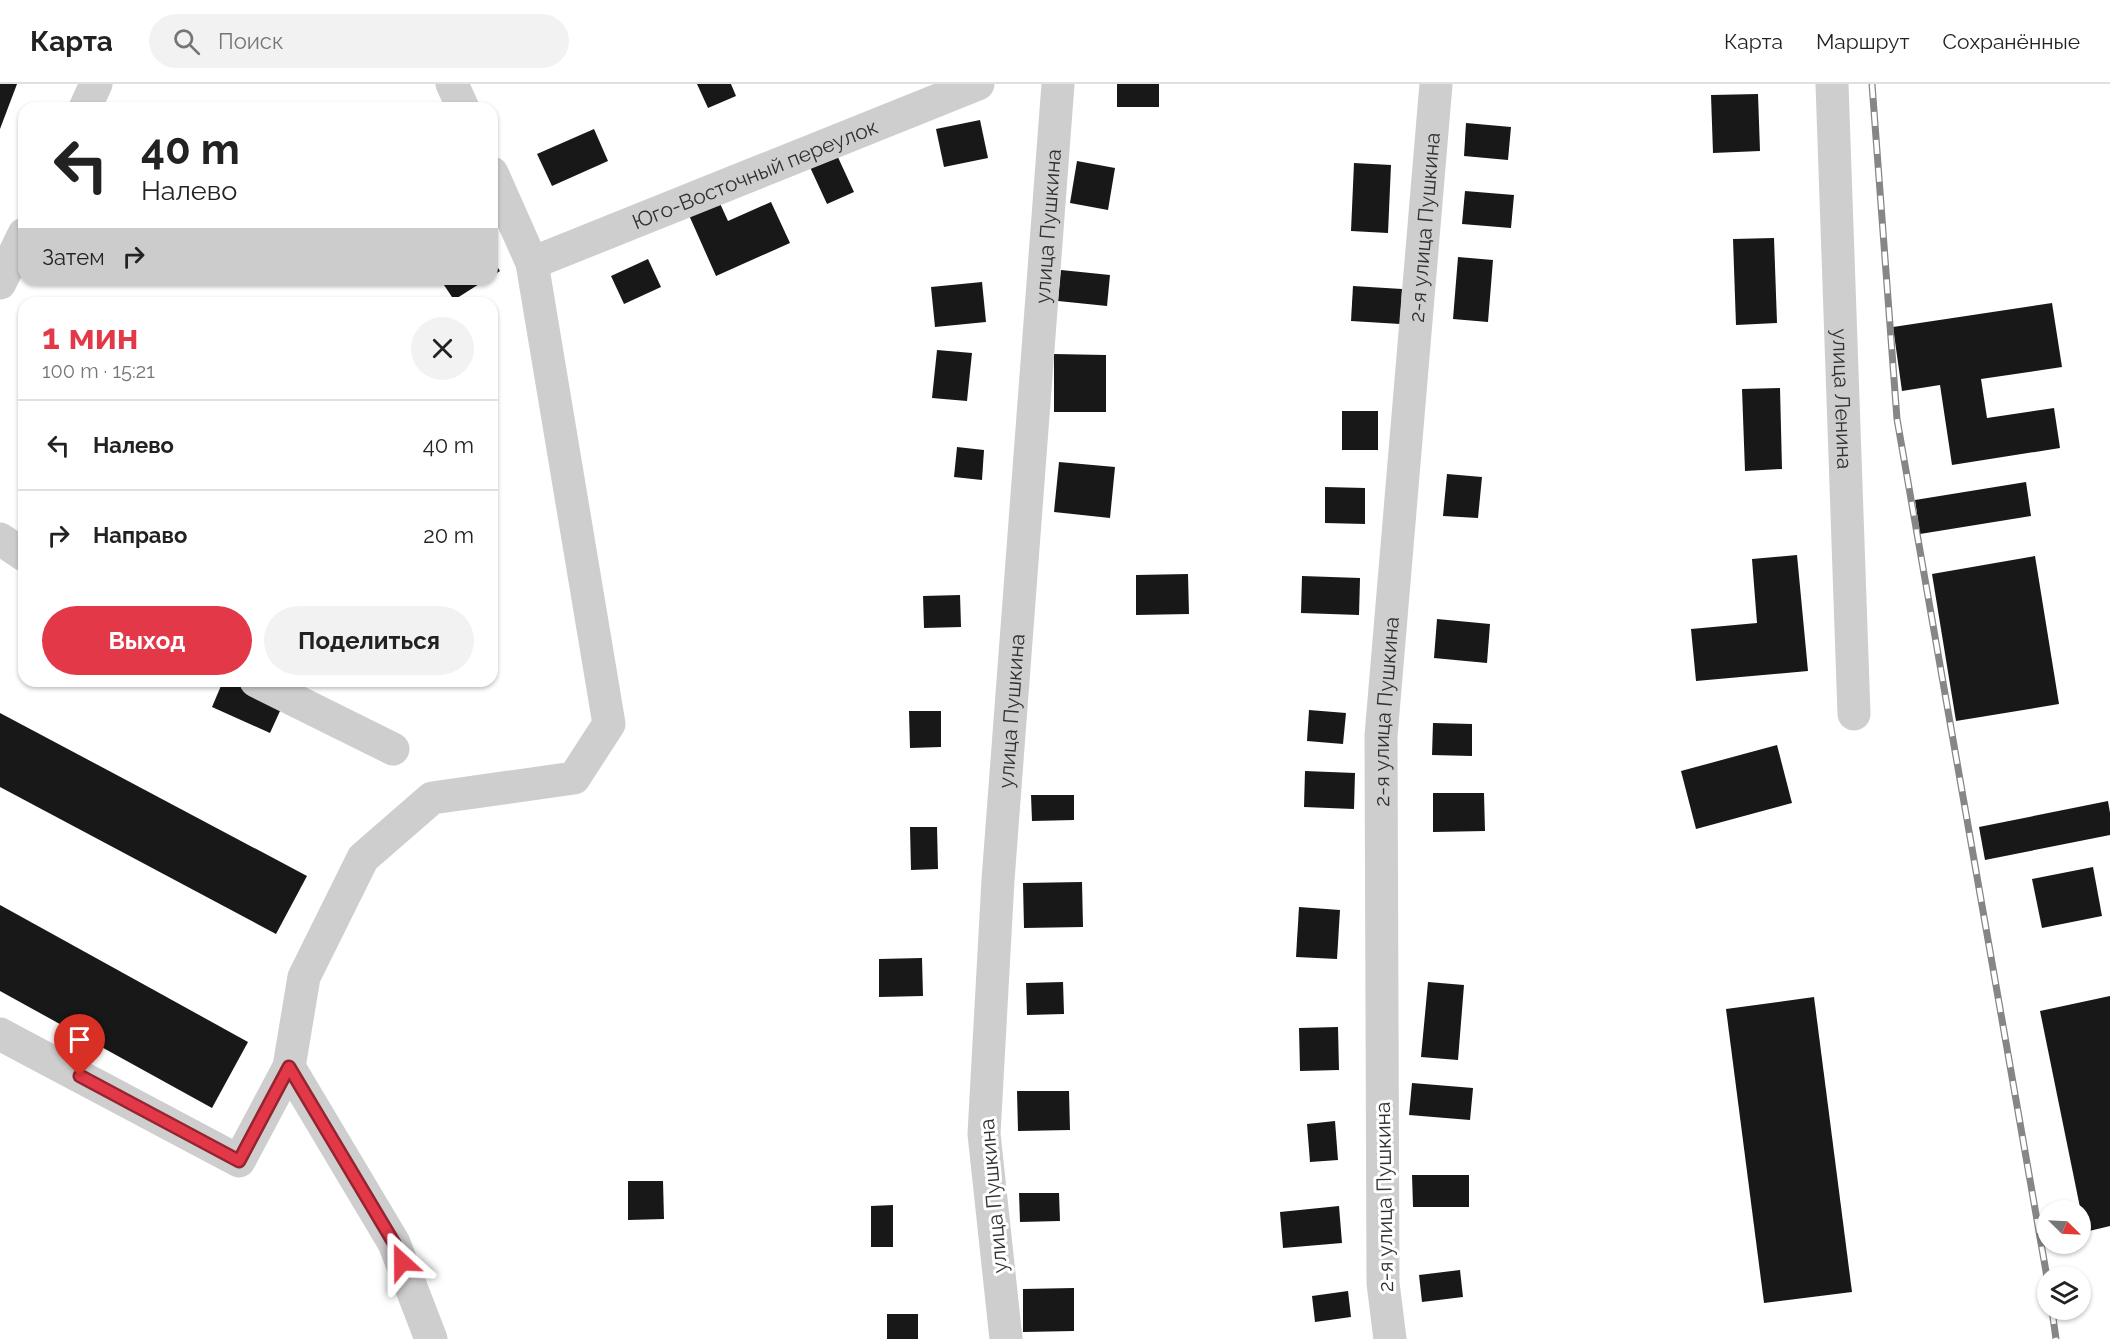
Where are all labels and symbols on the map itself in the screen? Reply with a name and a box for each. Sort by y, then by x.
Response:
street label: Юго-Восточный переулок [628,113,881,234]
street label: 2-я улица Пушкина [1403,131,1444,323]
street label: улица Пушкина [1029,148,1066,305]
street label: улица Ленина [1828,328,1858,470]
street label: 2-я улица Пушкина [1368,616,1404,807]
street label: улица Пушкина [992,633,1029,789]
pin [54,1014,105,1076]
street label: 2-я улица Пушкина [1370,1102,1398,1292]
street label: улица Пушкина [974,1118,1012,1274]
north arrow [2037,1200,2091,1254]
position arrow [370,1230,434,1294]

